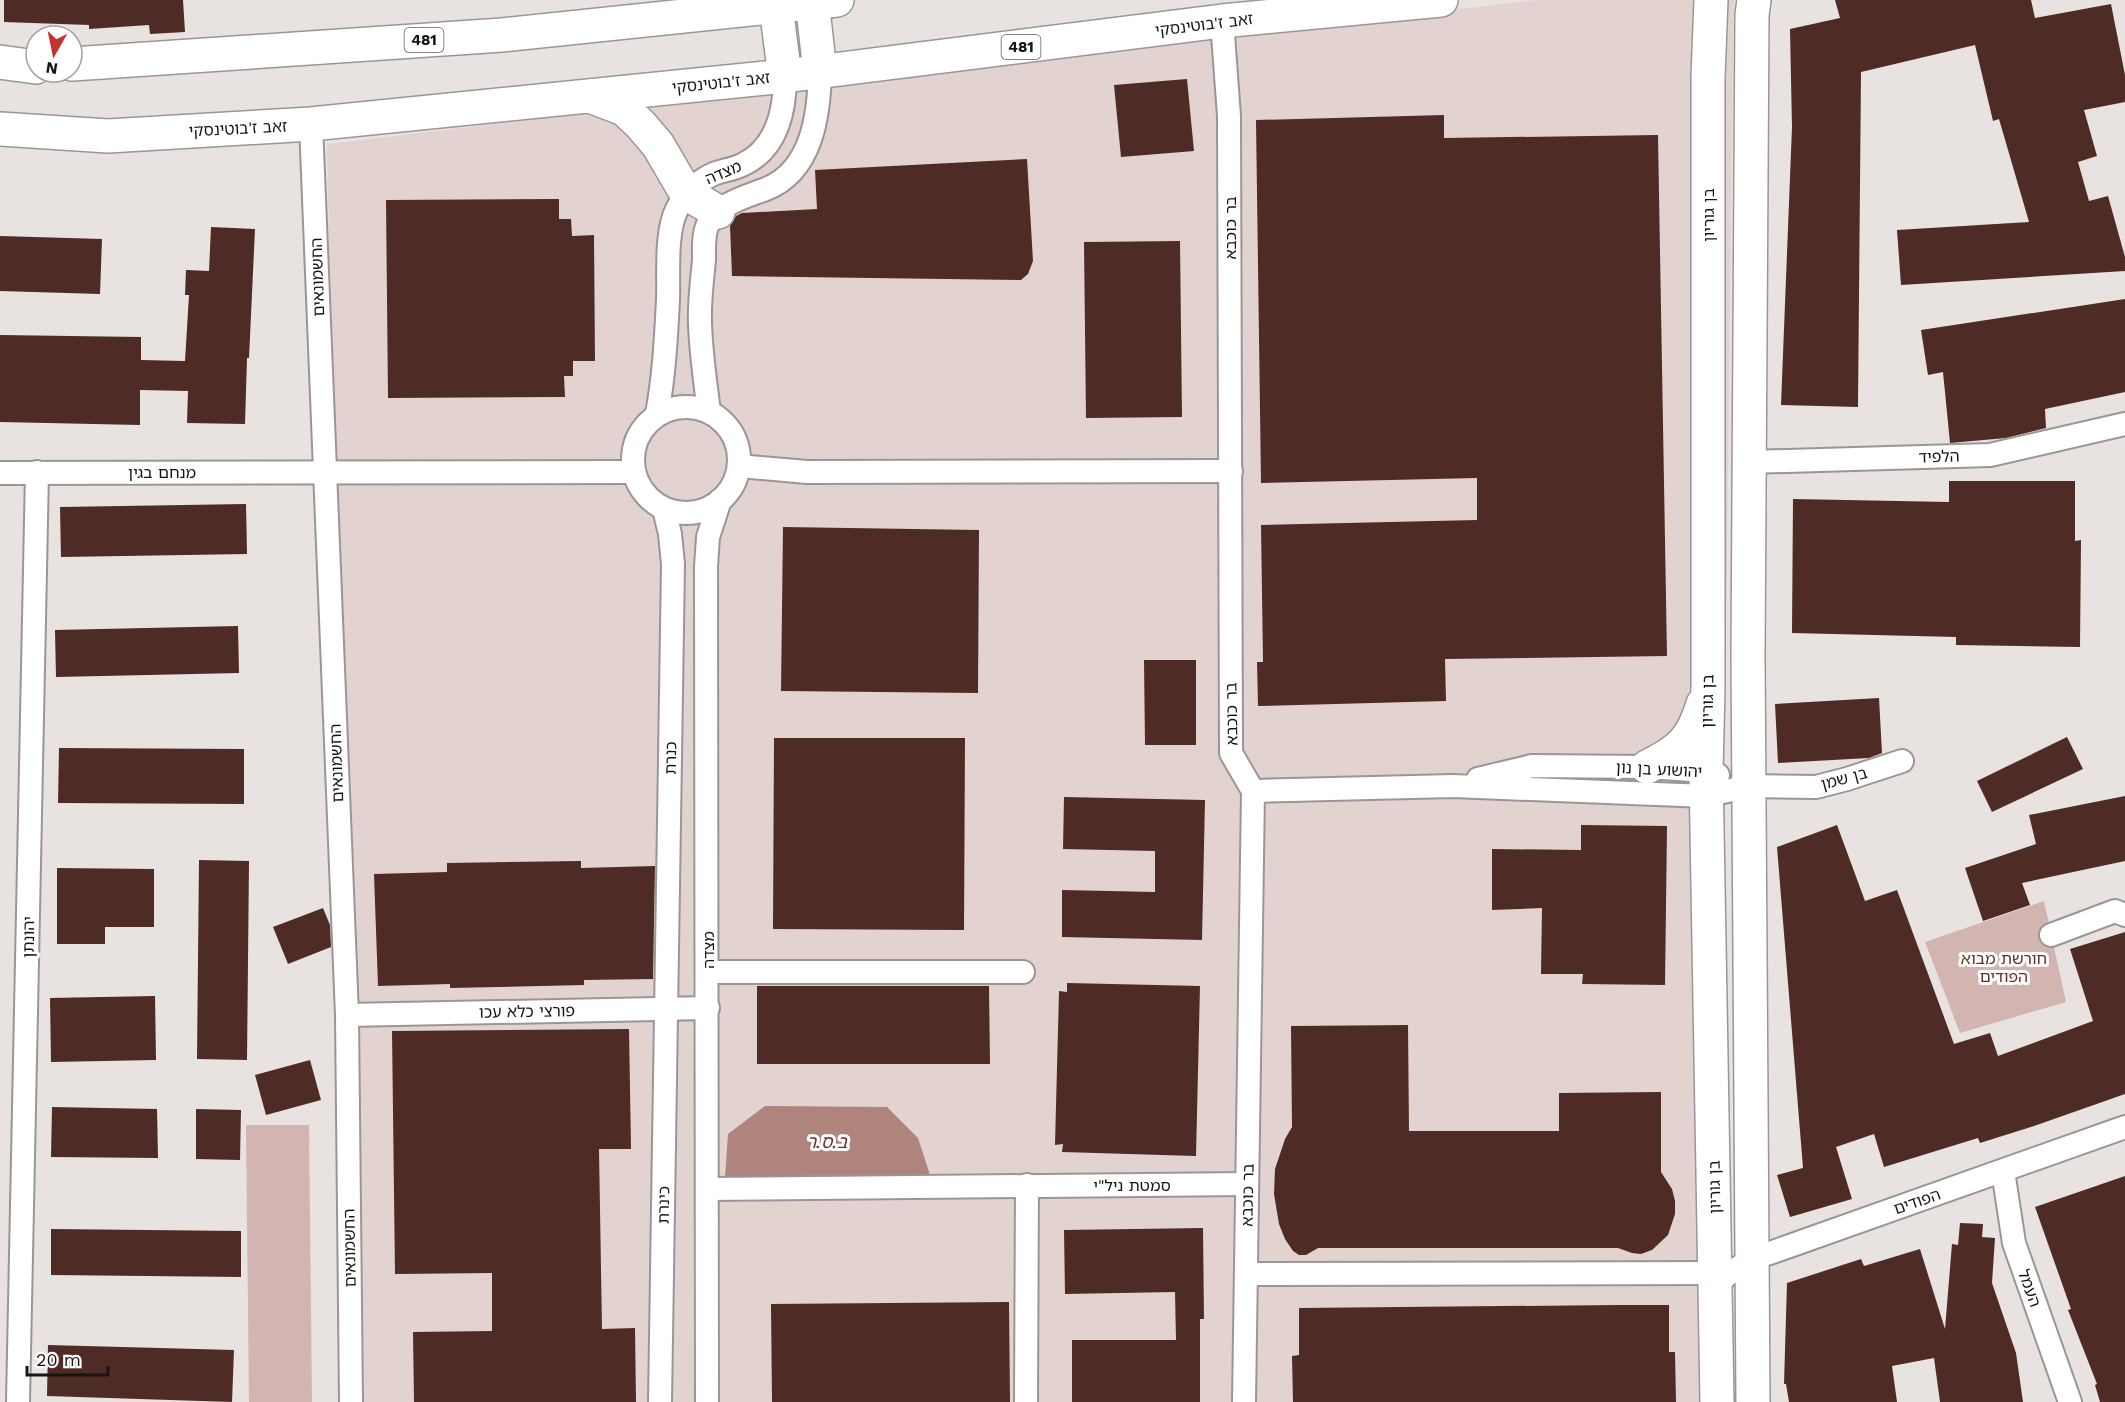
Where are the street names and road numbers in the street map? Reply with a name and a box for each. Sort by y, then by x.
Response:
street label: זאב ז'בוטינסקי [1154,9,1254,40]
road number: 481 [404,28,444,52]
road number: 481 [1002,35,1040,59]
street label: זאב ז'בוטינסקי [671,68,771,97]
street label: זאב ז'בוטינסקי [188,116,288,141]
street label: מצדה [702,156,744,189]
street label: בן גוריון [1699,188,1718,242]
street label: בר כוכבא [1221,196,1240,260]
street label: החשמונאים [307,237,328,317]
street label: הלפיד [1918,446,1960,467]
street label: מנחם בגין [128,463,196,482]
street label: בן גוריון [1698,674,1717,728]
street label: בר כוכבא [1221,682,1242,746]
street label: החשמונאים [326,723,347,803]
street label: כנרת [661,741,680,775]
street label: יהושוע בן נון [1615,758,1703,781]
street label: בן שמן [1819,763,1869,794]
street label: יהונתן [19,916,38,958]
street label: מצדה [699,931,718,969]
street label: פורצי כלא עכו [479,1001,575,1022]
street label: בן גוריון [1705,1160,1724,1214]
street label: בר כוכבא [1237,1163,1258,1227]
street label: סמטת ניל"י [1093,1176,1171,1195]
street label: הפודים [1891,1185,1943,1218]
street label: כינרת [654,1186,673,1224]
street label: החשמונאים [339,1208,360,1288]
street label: העמל [2014,1267,2045,1309]

